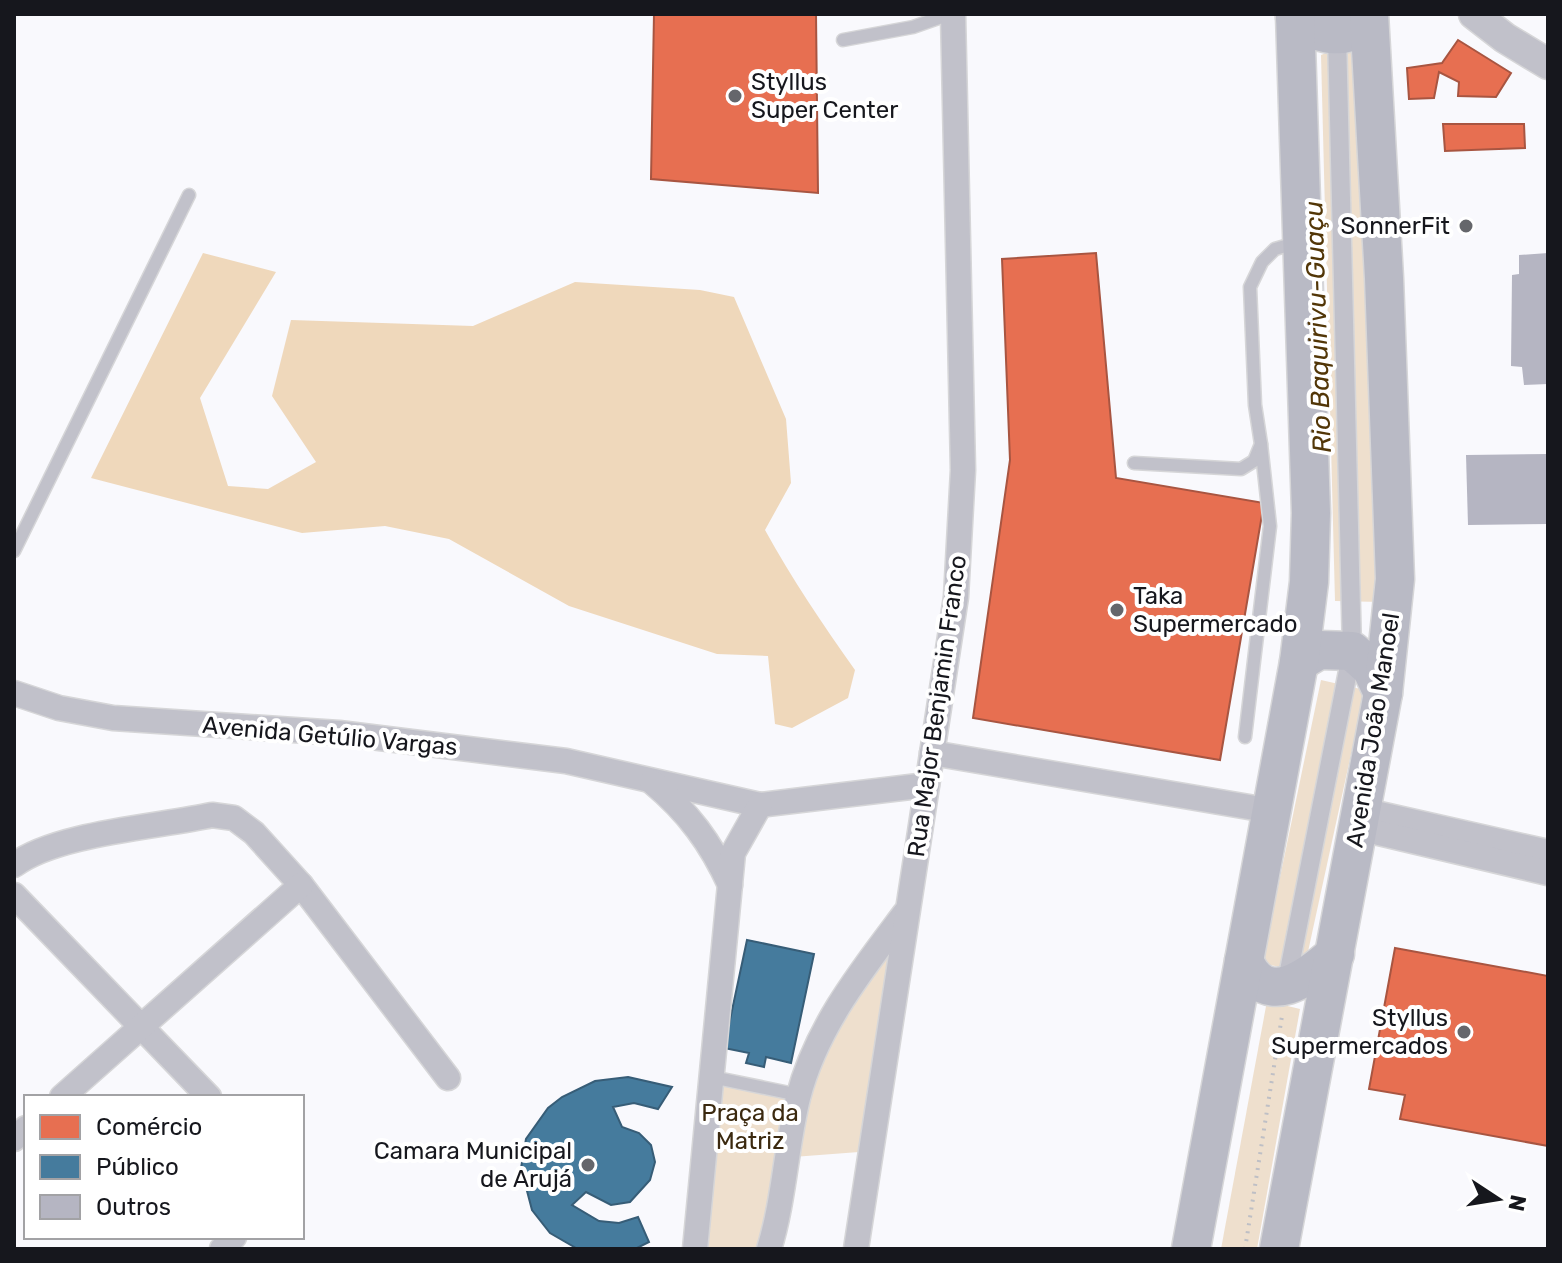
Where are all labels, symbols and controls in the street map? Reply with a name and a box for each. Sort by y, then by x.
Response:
place label: Styllus Super Center [751,68,898,124]
marker: Styllus Super Center [726,87,744,105]
water label: Rio Baquirivu-Guaçu [1298,200,1338,454]
place label: SonnerFit [1340,212,1450,240]
marker: SonnerFit [1457,217,1475,235]
street label: Rua Major Benjamin Franco [902,553,972,859]
place label: Taka Supermercado [1133,582,1297,638]
marker: Taka Supermercado [1108,601,1126,619]
street label: Avenida João Manoel [1341,611,1405,849]
street label: Avenida Getúlio Vargas [201,711,459,761]
place label: Styllus Supermercados [1271,1004,1448,1060]
marker: Styllus Supermercados [1455,1023,1473,1041]
legend [24,1095,304,1239]
park label: Praça da Matriz [701,1099,799,1155]
text: Comércio [96,1113,202,1141]
place label: Camara Municipal de Arujá [374,1137,572,1193]
text: Público [96,1153,179,1181]
marker: Camara Municipal de Arujá [579,1156,597,1174]
north arrow [1458,1159,1538,1239]
text: Outros [96,1193,171,1221]
text: N [1502,1193,1532,1214]

